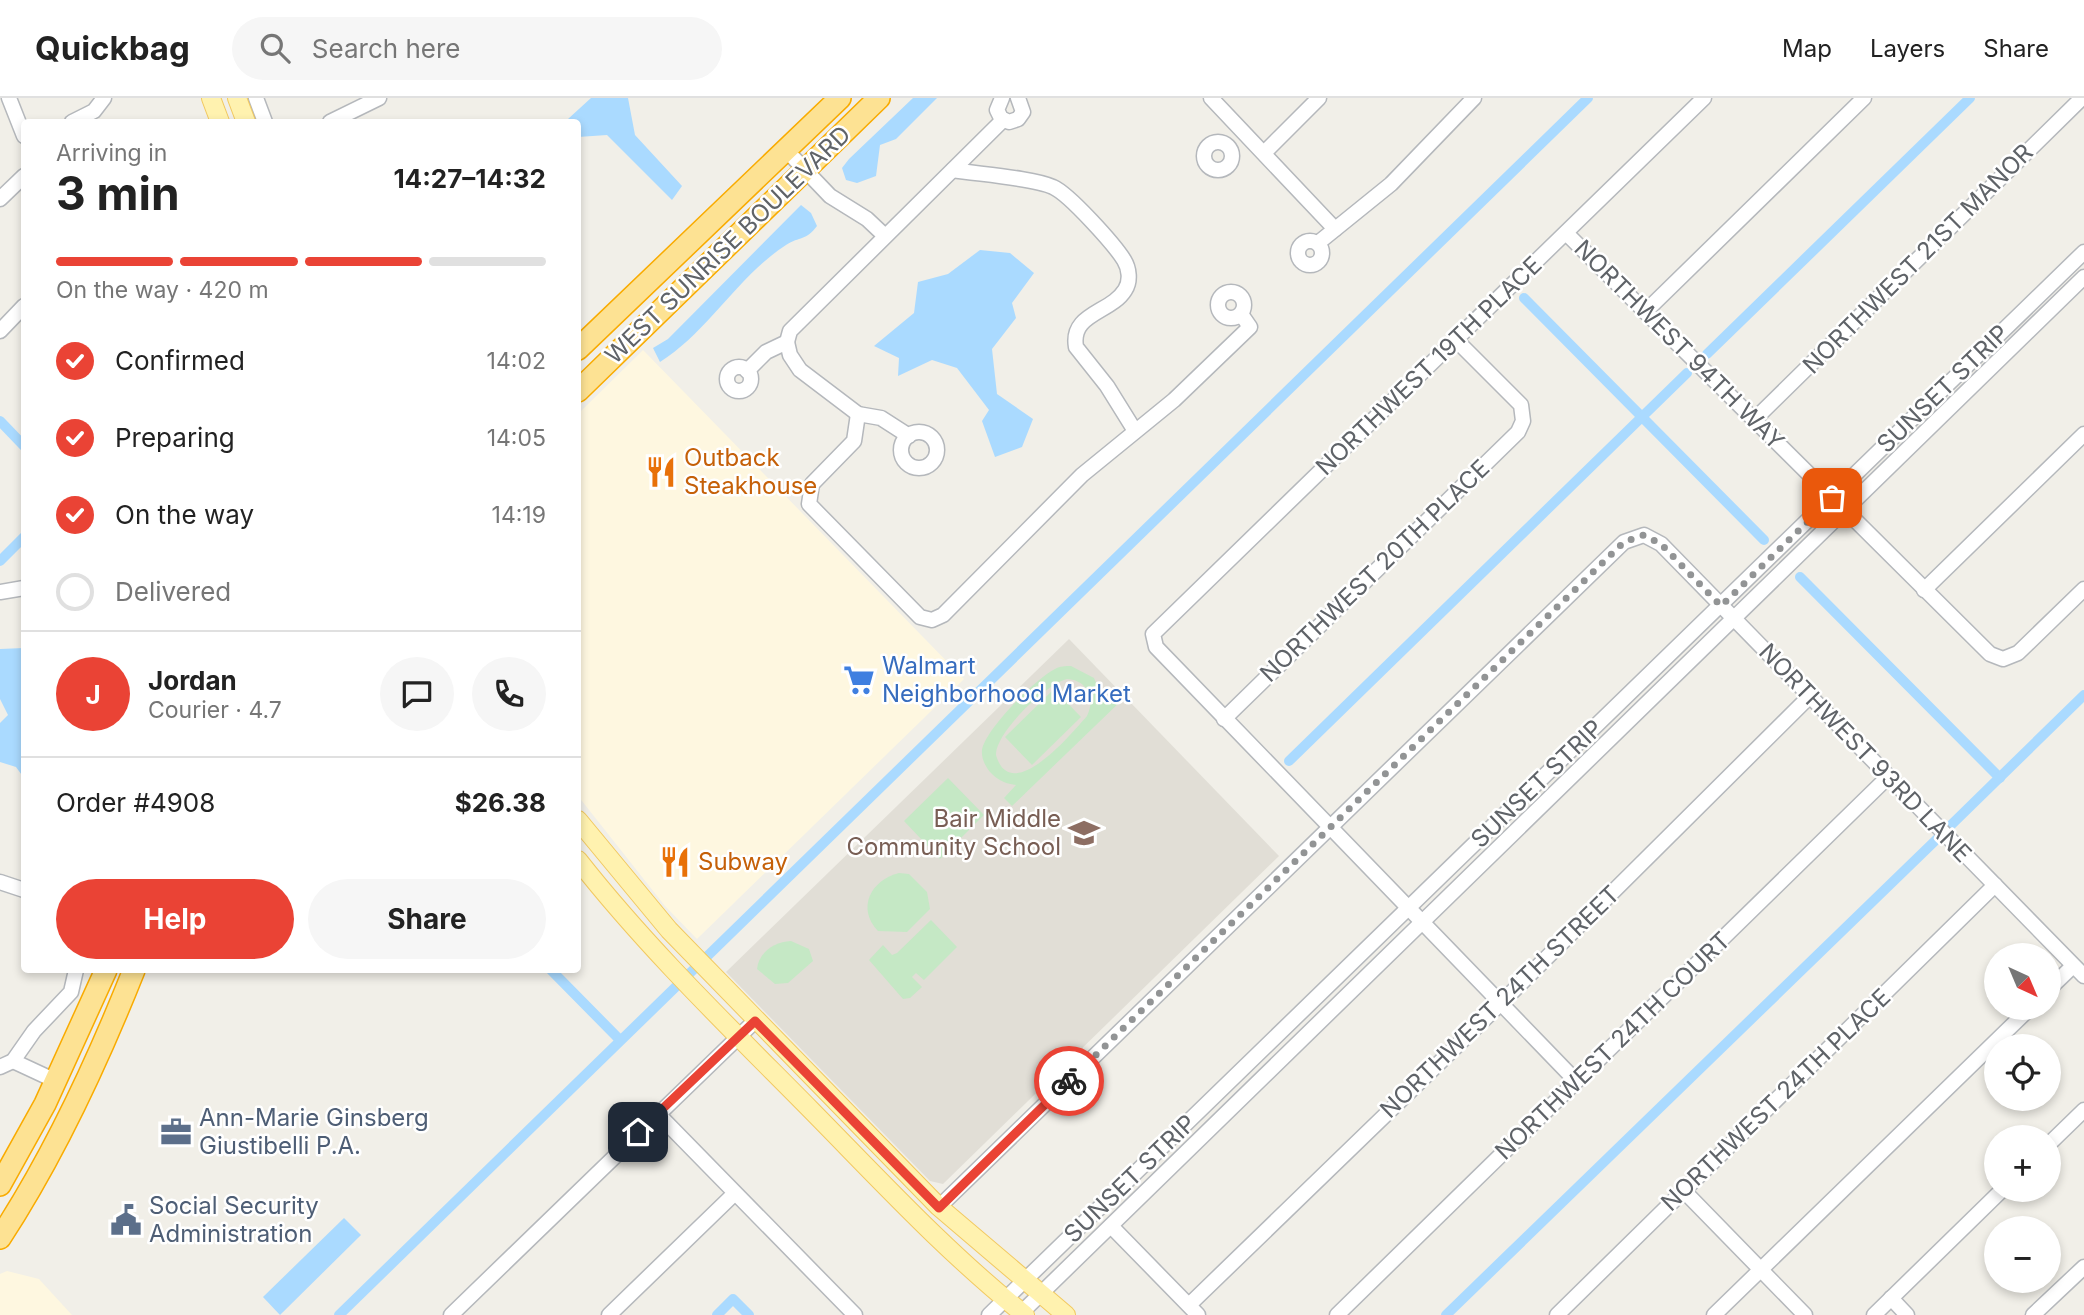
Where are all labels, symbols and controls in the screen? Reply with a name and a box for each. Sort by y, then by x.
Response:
search box [232,17,722,80]
text: Quickbag [35,28,190,68]
icon: search [256,29,294,67]
text: Search here [312,33,460,64]
text: Map [1782,34,1832,63]
text: Layers [1870,34,1945,63]
text: Share [1983,34,2049,63]
street label: WEST SUNRISE BOULEVARD [599,120,856,370]
street label: NORTHWEST 21ST MANOR [1797,138,2039,380]
text: Arriving in [56,139,167,167]
text: 14:27–14:32 [393,163,546,194]
text: 3 min [56,165,180,221]
street label: NORTHWEST 94TH WAY [1568,234,1790,456]
street label: NORTHWEST 19TH PLACE [1310,250,1547,481]
text: On the way · 420 m [56,276,269,304]
street label: SUNSET STRIP [1871,319,2014,459]
icon: check [56,342,94,380]
text: Confirmed [115,345,245,376]
text: 14:02 [487,347,546,375]
icon: check [56,419,94,457]
text: Preparing [115,422,235,453]
text: 14:05 [487,424,546,452]
place label: Outback Steakhouse [684,443,817,500]
street label: NORTHWEST 20TH PLACE [1254,453,1495,688]
restaurant icon: Outback Steakhouse [644,455,678,489]
pin [1802,468,1862,528]
icon: bag [1813,479,1851,517]
icon: check [56,496,94,534]
text: On the way [115,499,254,530]
text: 14:19 [492,501,546,529]
text: Delivered [115,576,231,607]
street label: NORTHWEST 93RD LANE [1753,637,1977,868]
place label: Walmart Neighborhood Market [882,651,1131,708]
button: chat [380,657,454,731]
button: phone [472,657,546,731]
supermarket icon: Walmart Neighborhood Market [842,663,876,697]
text: Jordan [148,665,237,696]
text: J [85,679,101,710]
text: Courier · 4.7 [148,696,282,724]
street label: SUNSET STRIP [1465,714,1608,854]
text: Order #4908 [56,787,215,818]
text: $26.38 [455,787,546,818]
place label: Bair Middle Community School [846,804,1061,861]
school or university icon: Bair Middle Community School [1067,816,1101,850]
restaurant icon: Subway [658,845,692,879]
place label: Subway [698,847,788,876]
button: Help [56,879,294,959]
button: Share [308,879,546,959]
street label: NORTHWEST 24TH STREET [1374,880,1625,1124]
street label: NORTHWEST 24TH COURT [1489,926,1736,1166]
north arrow [1984,943,2062,1020]
map controls [1984,943,2061,1293]
street label: NORTHWEST 24TH PLACE [1655,982,1896,1217]
button: locate [1984,1034,2061,1111]
courier [1034,1046,1104,1116]
icon: bike [1050,1062,1088,1100]
pin [608,1102,668,1162]
place label: Ann-Marie Ginsberg Giustibelli P.A. [199,1103,429,1160]
street label: SUNSET STRIP [1058,1109,1201,1249]
icon: home [619,1113,657,1151]
office icon: Ann-Marie Ginsberg Giustibelli P.A. [159,1115,193,1149]
button: + [1984,1125,2061,1202]
place label: Social Security Administration [149,1191,319,1248]
public building icon: Social Security Administration [109,1203,143,1237]
button: − [1984,1216,2061,1293]

